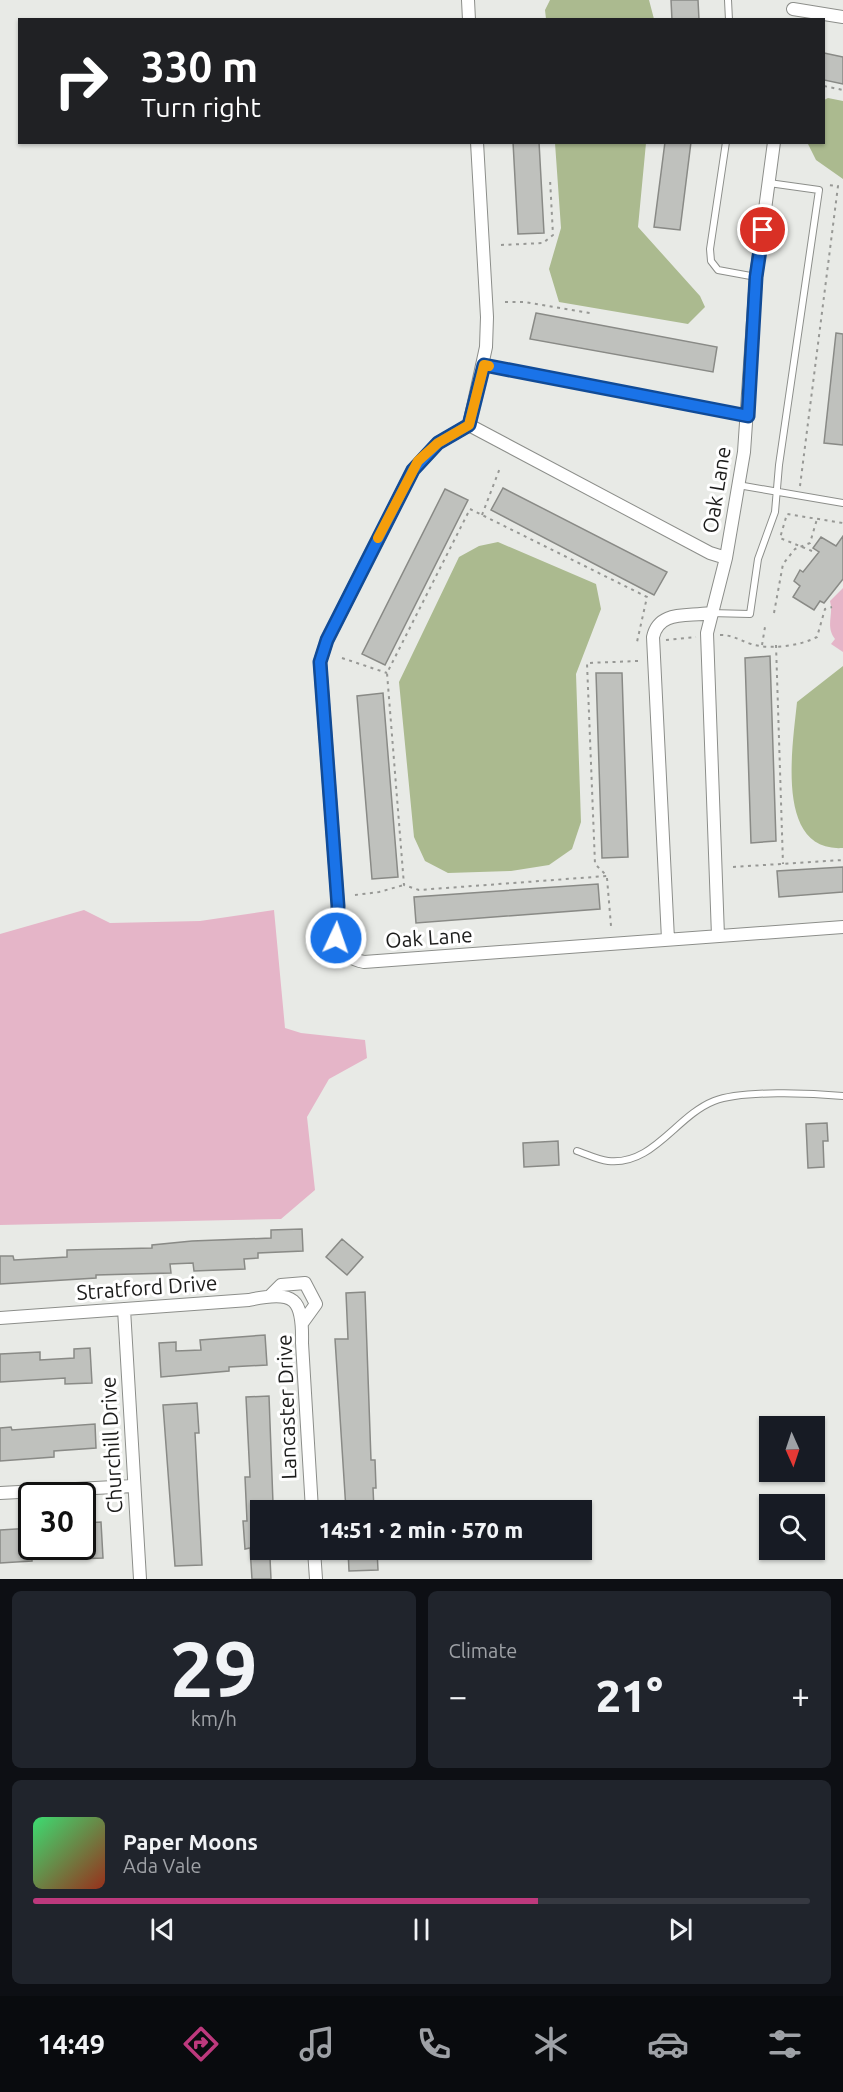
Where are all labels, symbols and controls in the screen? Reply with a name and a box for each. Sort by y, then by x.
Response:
icon: right [42,42,120,120]
text: 330 m [141,43,258,90]
text: Turn right [141,92,261,122]
pin [737,204,788,255]
icon: arrive [746,213,779,246]
street label: Oak Lane [697,445,735,535]
position arrow [304,906,368,970]
street label: Oak Lane [384,922,473,952]
street label: Stratford Drive [76,1270,218,1304]
street label: Lancaster Drive [271,1334,301,1480]
street label: Churchill Drive [95,1376,127,1514]
north arrow [759,1416,825,1482]
map controls [759,1416,825,1560]
speed limit sign: 30 [18,1482,96,1560]
button: search [759,1494,825,1560]
text: 14:51 · 2 min · 570 m [319,1517,523,1542]
text: 29 [170,1624,258,1712]
text: Climate [449,1639,517,1662]
text: 21° [596,1670,663,1721]
text: − [449,1677,467,1714]
text: + [791,1677,810,1714]
text: km/h [191,1707,237,1730]
text: Paper Moons [123,1829,258,1854]
text: Ada Vale [123,1854,201,1877]
icon: previous [146,1913,179,1946]
icon: pause [405,1913,438,1946]
icon: next [664,1913,697,1946]
icon: directions [180,2023,222,2065]
icon: music [296,2023,338,2065]
icon: phone [413,2023,455,2065]
icon: climate [530,2023,572,2065]
icon: car [647,2023,689,2065]
icon: filters [764,2023,806,2065]
text: 14:49 [37,2029,105,2059]

